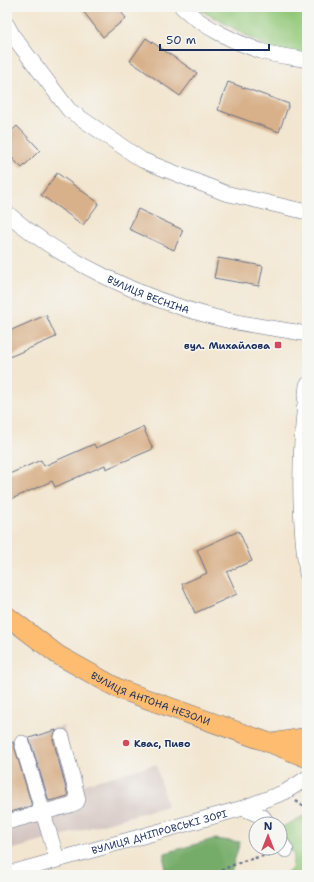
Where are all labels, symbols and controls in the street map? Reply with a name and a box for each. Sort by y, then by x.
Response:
scale bar [160,26,269,52]
text: 50 m [166,32,196,48]
street label: ВУЛИЦЯ ВЕСНІНА [105,273,191,317]
place label: вул. Михайлова [184,339,270,352]
marker: вул. Михайлова [273,340,283,350]
street label: ВУЛИЦЯ АНТОНА НЕЗОЛИ [89,669,212,728]
place label: Квас, Пиво [134,737,191,750]
marker: Квас, Пиво [121,738,131,748]
street label: ВУЛИЦЯ ДНІПРОВСЬКІ ЗОРІ [90,807,229,857]
north arrow [248,816,288,856]
text: N [264,819,273,834]

